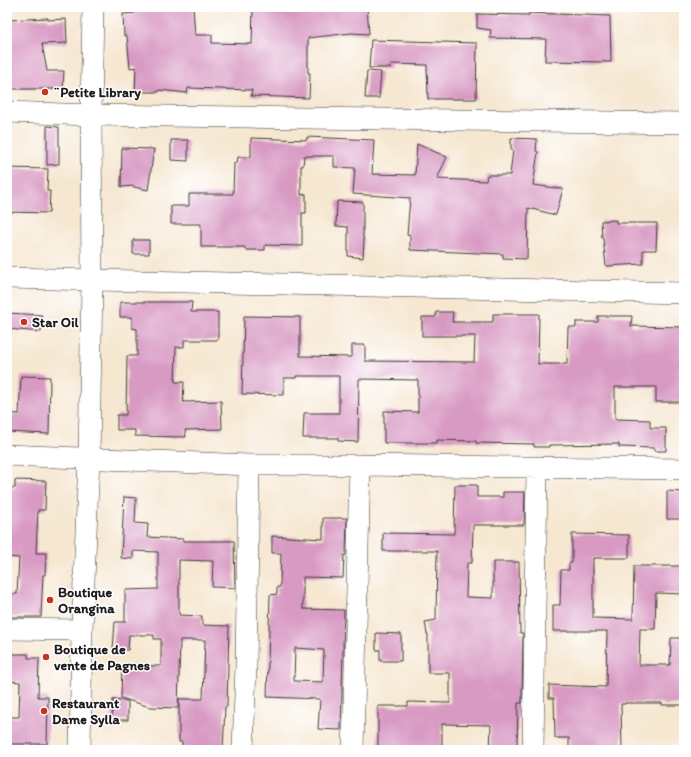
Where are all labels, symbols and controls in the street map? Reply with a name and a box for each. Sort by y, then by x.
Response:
place label: ¨Petite Library [53,84,141,101]
marker: ¨Petite Library [40,87,50,97]
place label: Star Oil [32,314,80,331]
marker: Star Oil [19,317,29,327]
place label: Boutique Orangina [58,584,115,617]
marker: Boutique Orangina [45,595,55,605]
place label: Boutique de vente de Pagnes [54,641,150,674]
marker: Boutique de vente de Pagnes [41,652,51,662]
place label: Restaurant Dame Sylla [52,695,120,728]
marker: Restaurant Dame Sylla [39,706,49,716]

